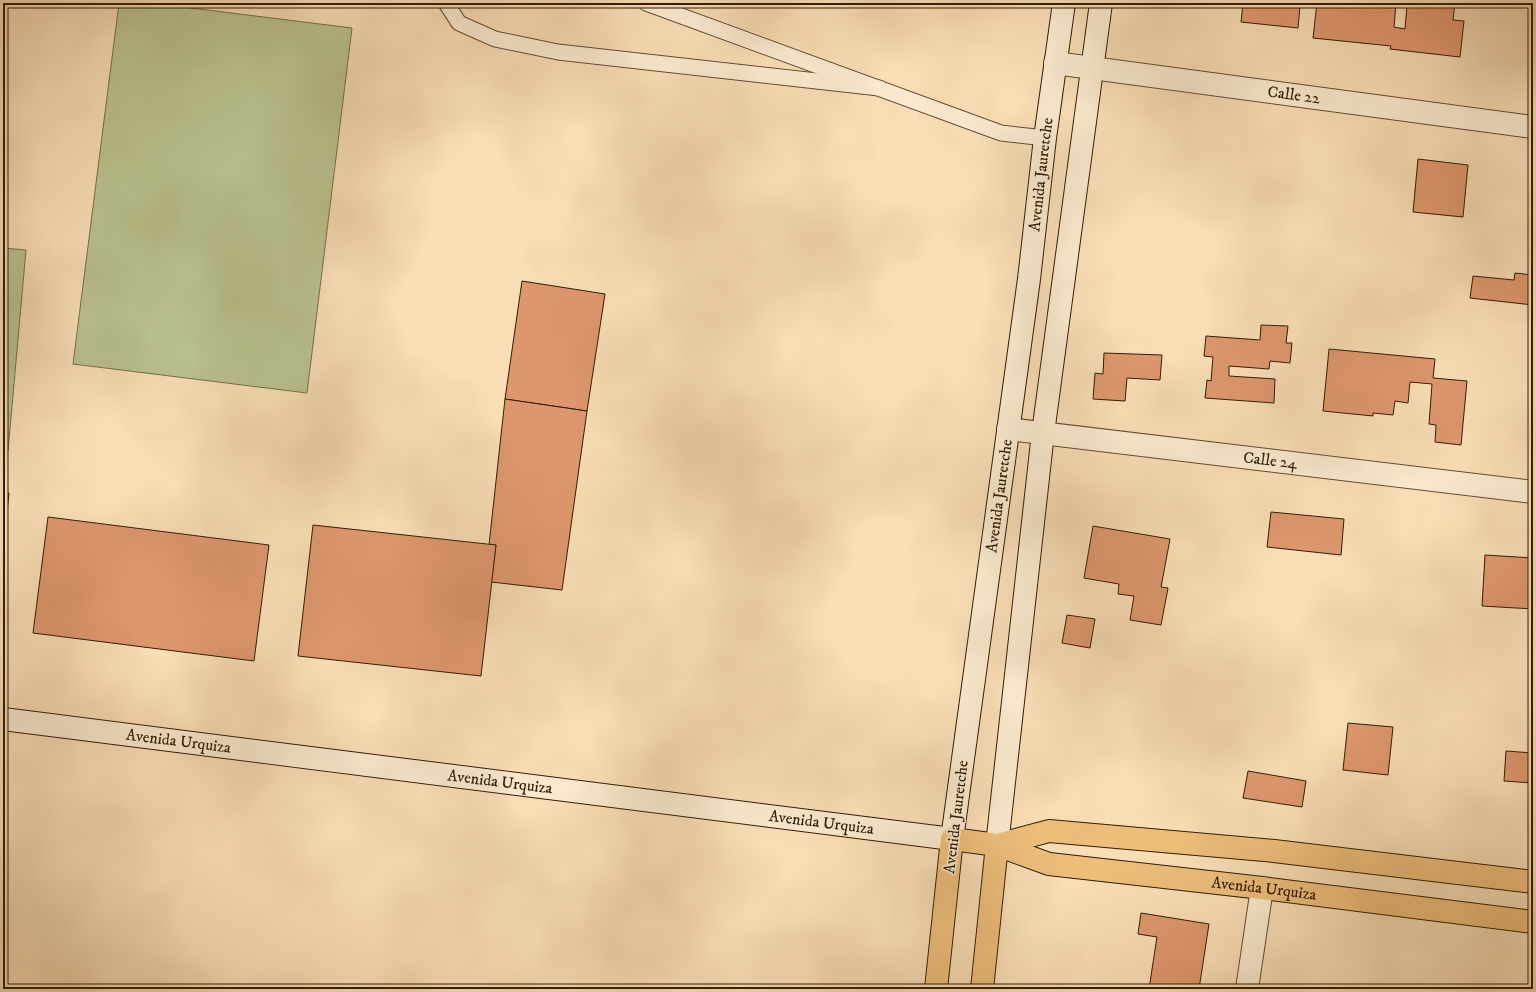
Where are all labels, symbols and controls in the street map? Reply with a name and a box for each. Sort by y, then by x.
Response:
street label: Calle 22 [1266,82,1321,108]
street label: Avenida Jauretche [1024,116,1058,232]
street label: Avenida Jauretche [981,437,1017,554]
street label: Calle 24 [1242,447,1299,474]
street label: Avenida Urquiza [125,725,232,758]
street label: Avenida Jauretche [939,759,973,875]
street label: Avenida Urquiza [446,765,554,798]
street label: Avenida Urquiza [768,806,875,839]
street label: Avenida Urquiza [1210,872,1318,905]

